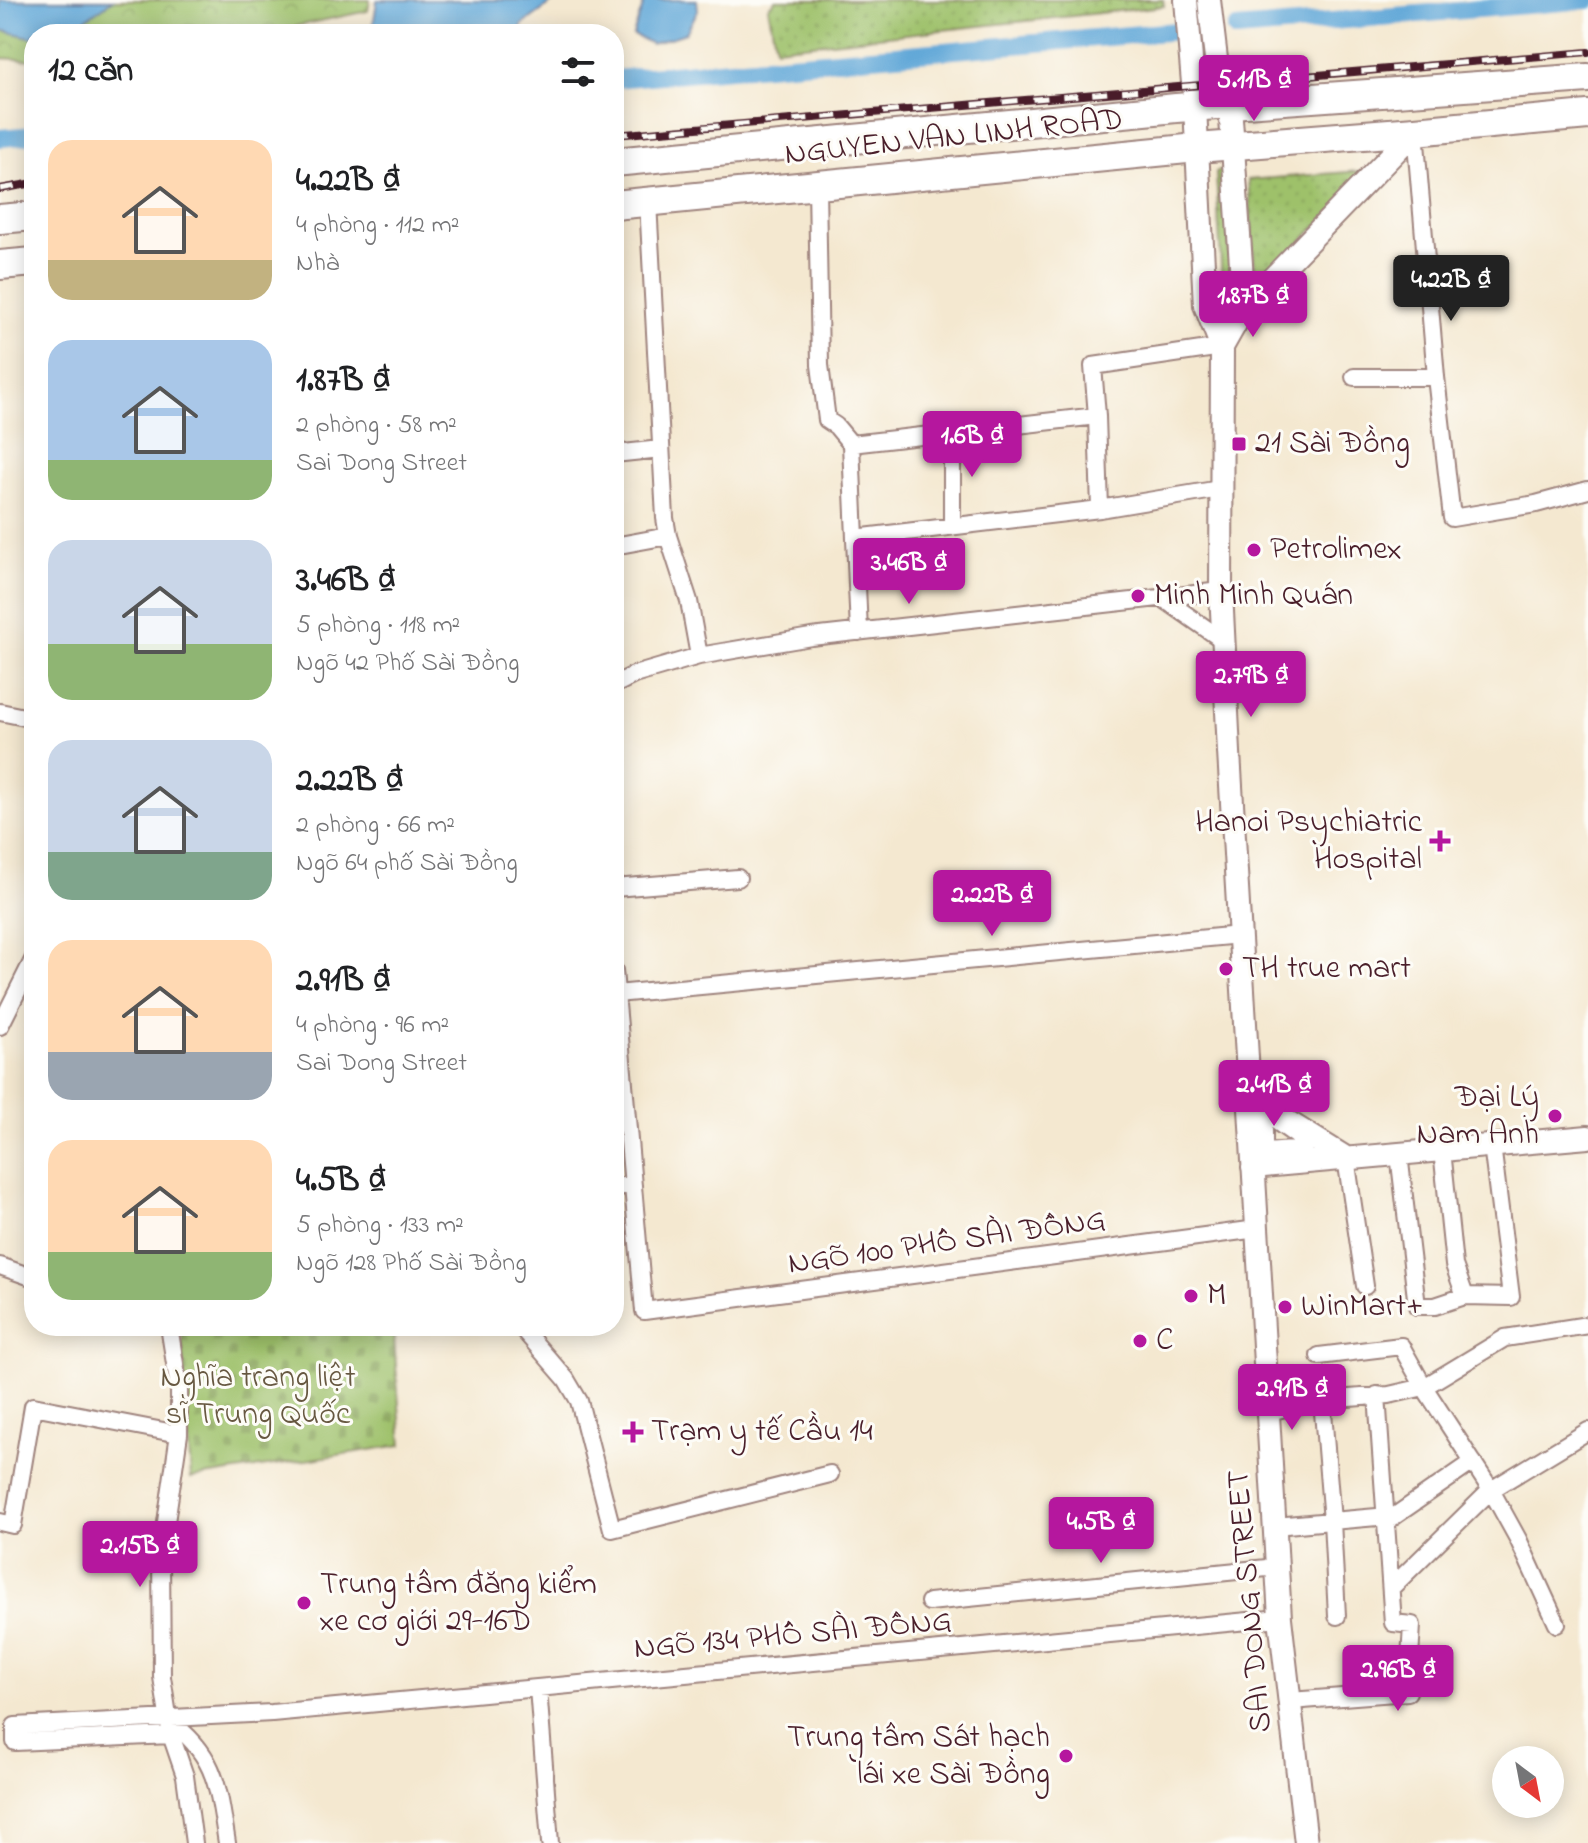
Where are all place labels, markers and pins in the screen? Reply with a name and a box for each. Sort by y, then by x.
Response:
pin: 5.11B ₫ [1180,55,1328,123]
pin: 4.22B ₫ [1377,255,1525,323]
pin: 1.87B ₫ [1179,271,1327,339]
pin: 1.6B ₫ [907,411,1037,479]
place label: 21 Sài Đồng [1255,421,1410,468]
marker: 21 Sài Đồng [1230,435,1248,453]
place label: Petrolimex [1270,527,1402,574]
pin: 3.46B ₫ [835,538,983,606]
marker: Petrolimex [1245,541,1263,559]
place label: Minh Minh Quán [1154,573,1353,620]
marker: Minh Minh Quán [1129,587,1147,605]
pin: 2.79B ₫ [1177,651,1325,719]
place label: Hanoi Psychiatric Hospital [1195,800,1423,884]
marker: Hanoi Psychiatric Hospital [1429,830,1451,852]
pin: 2.22B ₫ [918,870,1066,938]
place label: TH true mart [1242,946,1411,993]
marker: TH true mart [1217,960,1235,978]
pin: 2.41B ₫ [1200,1060,1348,1128]
place label: Đại Lý Nam Anh [1417,1075,1539,1159]
marker: Đại Lý Nam Anh [1546,1107,1564,1125]
place label: M [1207,1273,1226,1320]
place label: WinMart+ [1301,1284,1423,1331]
marker: M [1182,1287,1200,1305]
marker: WinMart+ [1276,1298,1294,1316]
place label: C [1156,1318,1174,1365]
marker: C [1131,1332,1149,1350]
pin: 2.91B ₫ [1218,1364,1366,1432]
place label: Trạm y tế Cầu 14 [651,1409,873,1456]
marker: Trạm y tế Cầu 14 [622,1421,644,1443]
pin: 4.5B ₫ [1036,1497,1166,1565]
pin: 2.15B ₫ [66,1521,214,1589]
place label: Trung tâm đăng kiểm xe cơ giới 29-16D [319,1562,597,1646]
marker: Trung tâm đăng kiểm xe cơ giới 29-16D [295,1594,313,1612]
pin: 2.96B ₫ [1324,1645,1472,1713]
place label: Trung tâm Sát hạch lái xe Sài Đồng [787,1715,1050,1799]
marker: Trung tâm Sát hạch lái xe Sài Đồng [1057,1747,1075,1765]

